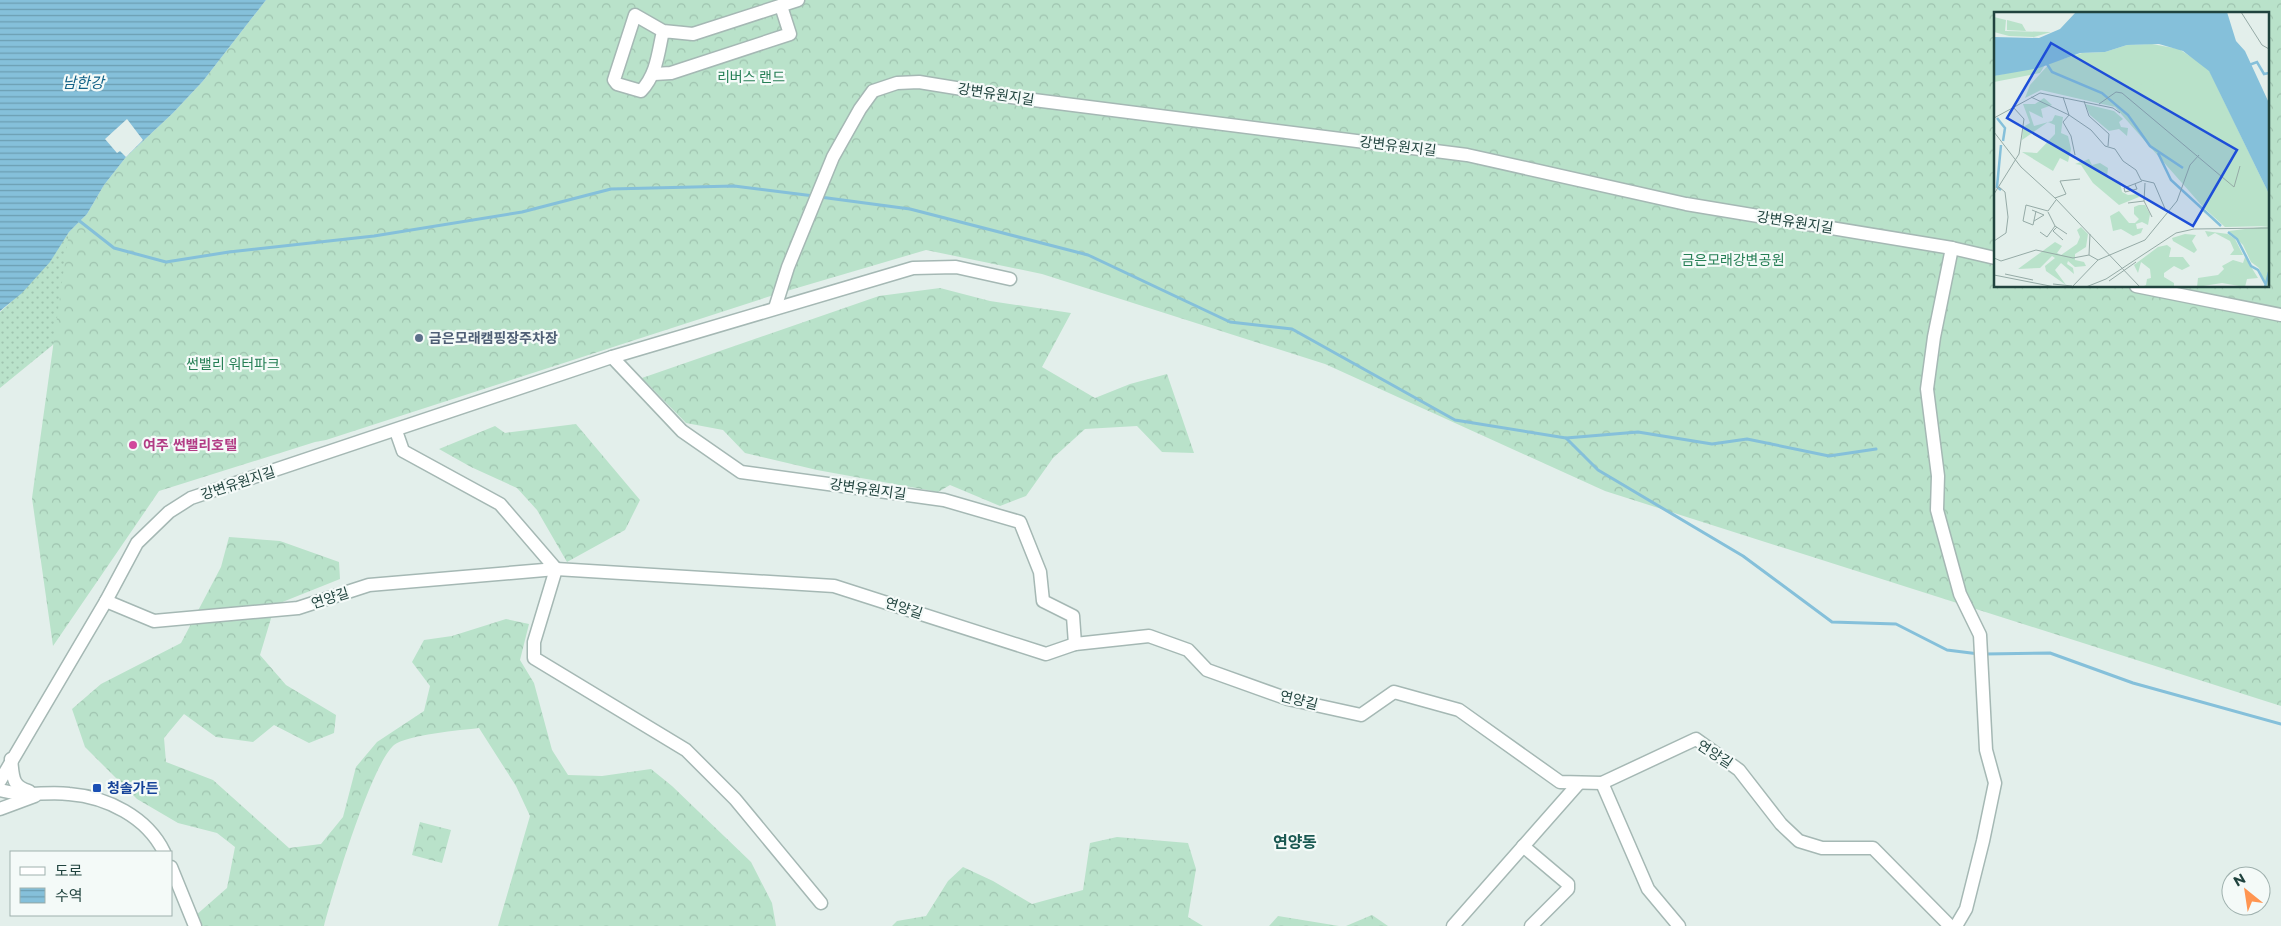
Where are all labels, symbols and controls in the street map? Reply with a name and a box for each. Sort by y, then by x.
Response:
inset map [1994,12,2268,288]
park label: 리버스 랜드 [717,68,785,86]
water label: 남한강 [62,73,106,92]
street label: 강변유원지길 [956,79,1036,109]
street label: 강변유원지길 [1359,132,1437,160]
street label: 강변유원지길 [1755,207,1835,237]
park label: 금은모래강변공원 [1681,251,1785,269]
place label: 금은모래캠핑장주차장 [429,329,558,347]
marker: 금은모래캠핑장주차장 [413,332,425,344]
park label: 썬밸리 워터파크 [186,355,280,373]
place label: 여주 썬밸리호텔 [143,436,237,454]
marker: 여주 썬밸리호텔 [127,439,139,451]
street label: 강변유원지길 [198,462,278,504]
street label: 강변유원지길 [828,475,908,503]
street label: 연양길 [309,583,351,613]
street label: 연양길 [883,593,925,623]
street label: 연양길 [1278,687,1320,713]
street label: 연양길 [1694,736,1736,772]
place label: 청솔가든 [107,779,159,797]
marker: 청솔가든 [91,782,103,794]
district label: 연양동 [1273,833,1317,852]
legend [10,851,172,916]
text: 도로 [55,861,83,880]
north arrow [2221,866,2271,916]
text: N [2230,869,2249,890]
text: 수역 [55,886,83,905]

